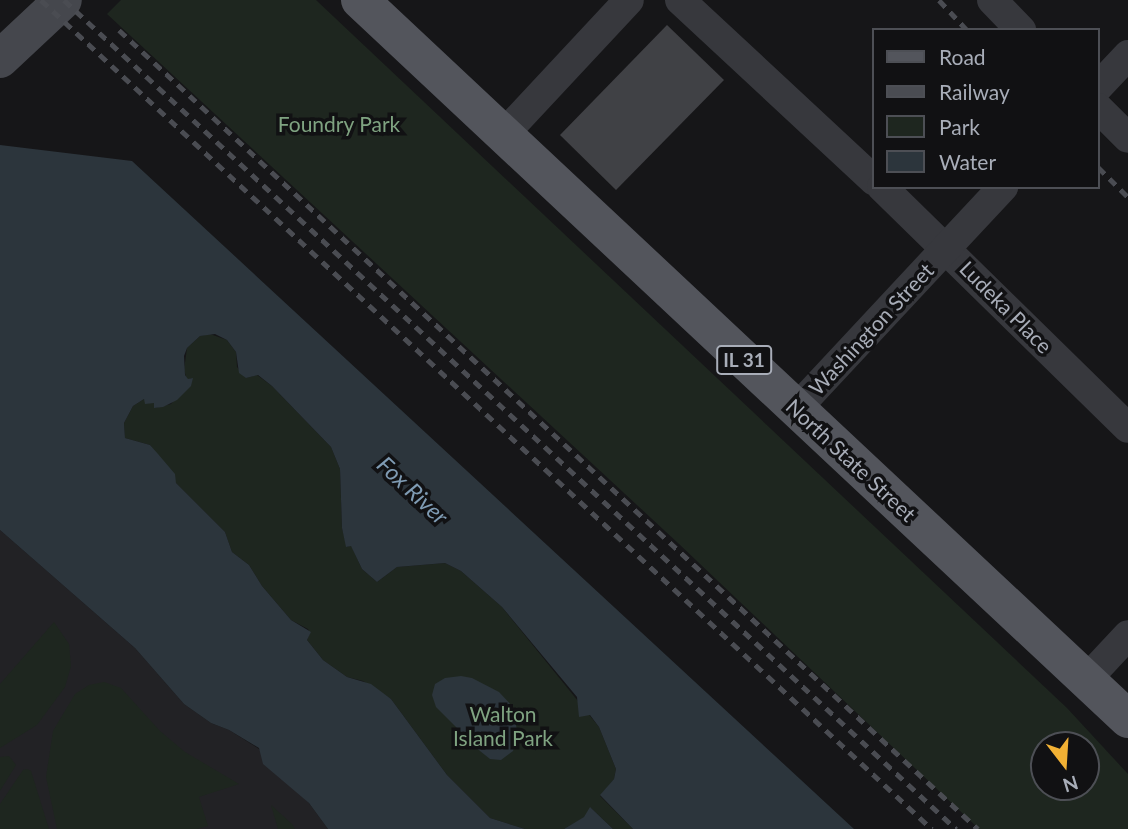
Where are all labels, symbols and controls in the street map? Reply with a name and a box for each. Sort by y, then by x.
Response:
legend [872,28,1100,189]
text: Road [939,44,986,69]
text: Railway [939,79,1010,104]
park label: Foundry Park [278,111,400,137]
text: Park [939,114,980,139]
text: Water [939,149,996,174]
street label: Ludeka Place [955,256,1057,358]
street label: Washington Street [803,258,939,400]
road number: IL 31 [714,344,774,376]
street label: North State Street [781,394,921,526]
water label: Fox River [372,450,454,530]
park label: Walton Island Park [453,701,553,751]
north arrow [1030,731,1100,801]
text: N [1060,772,1081,798]

